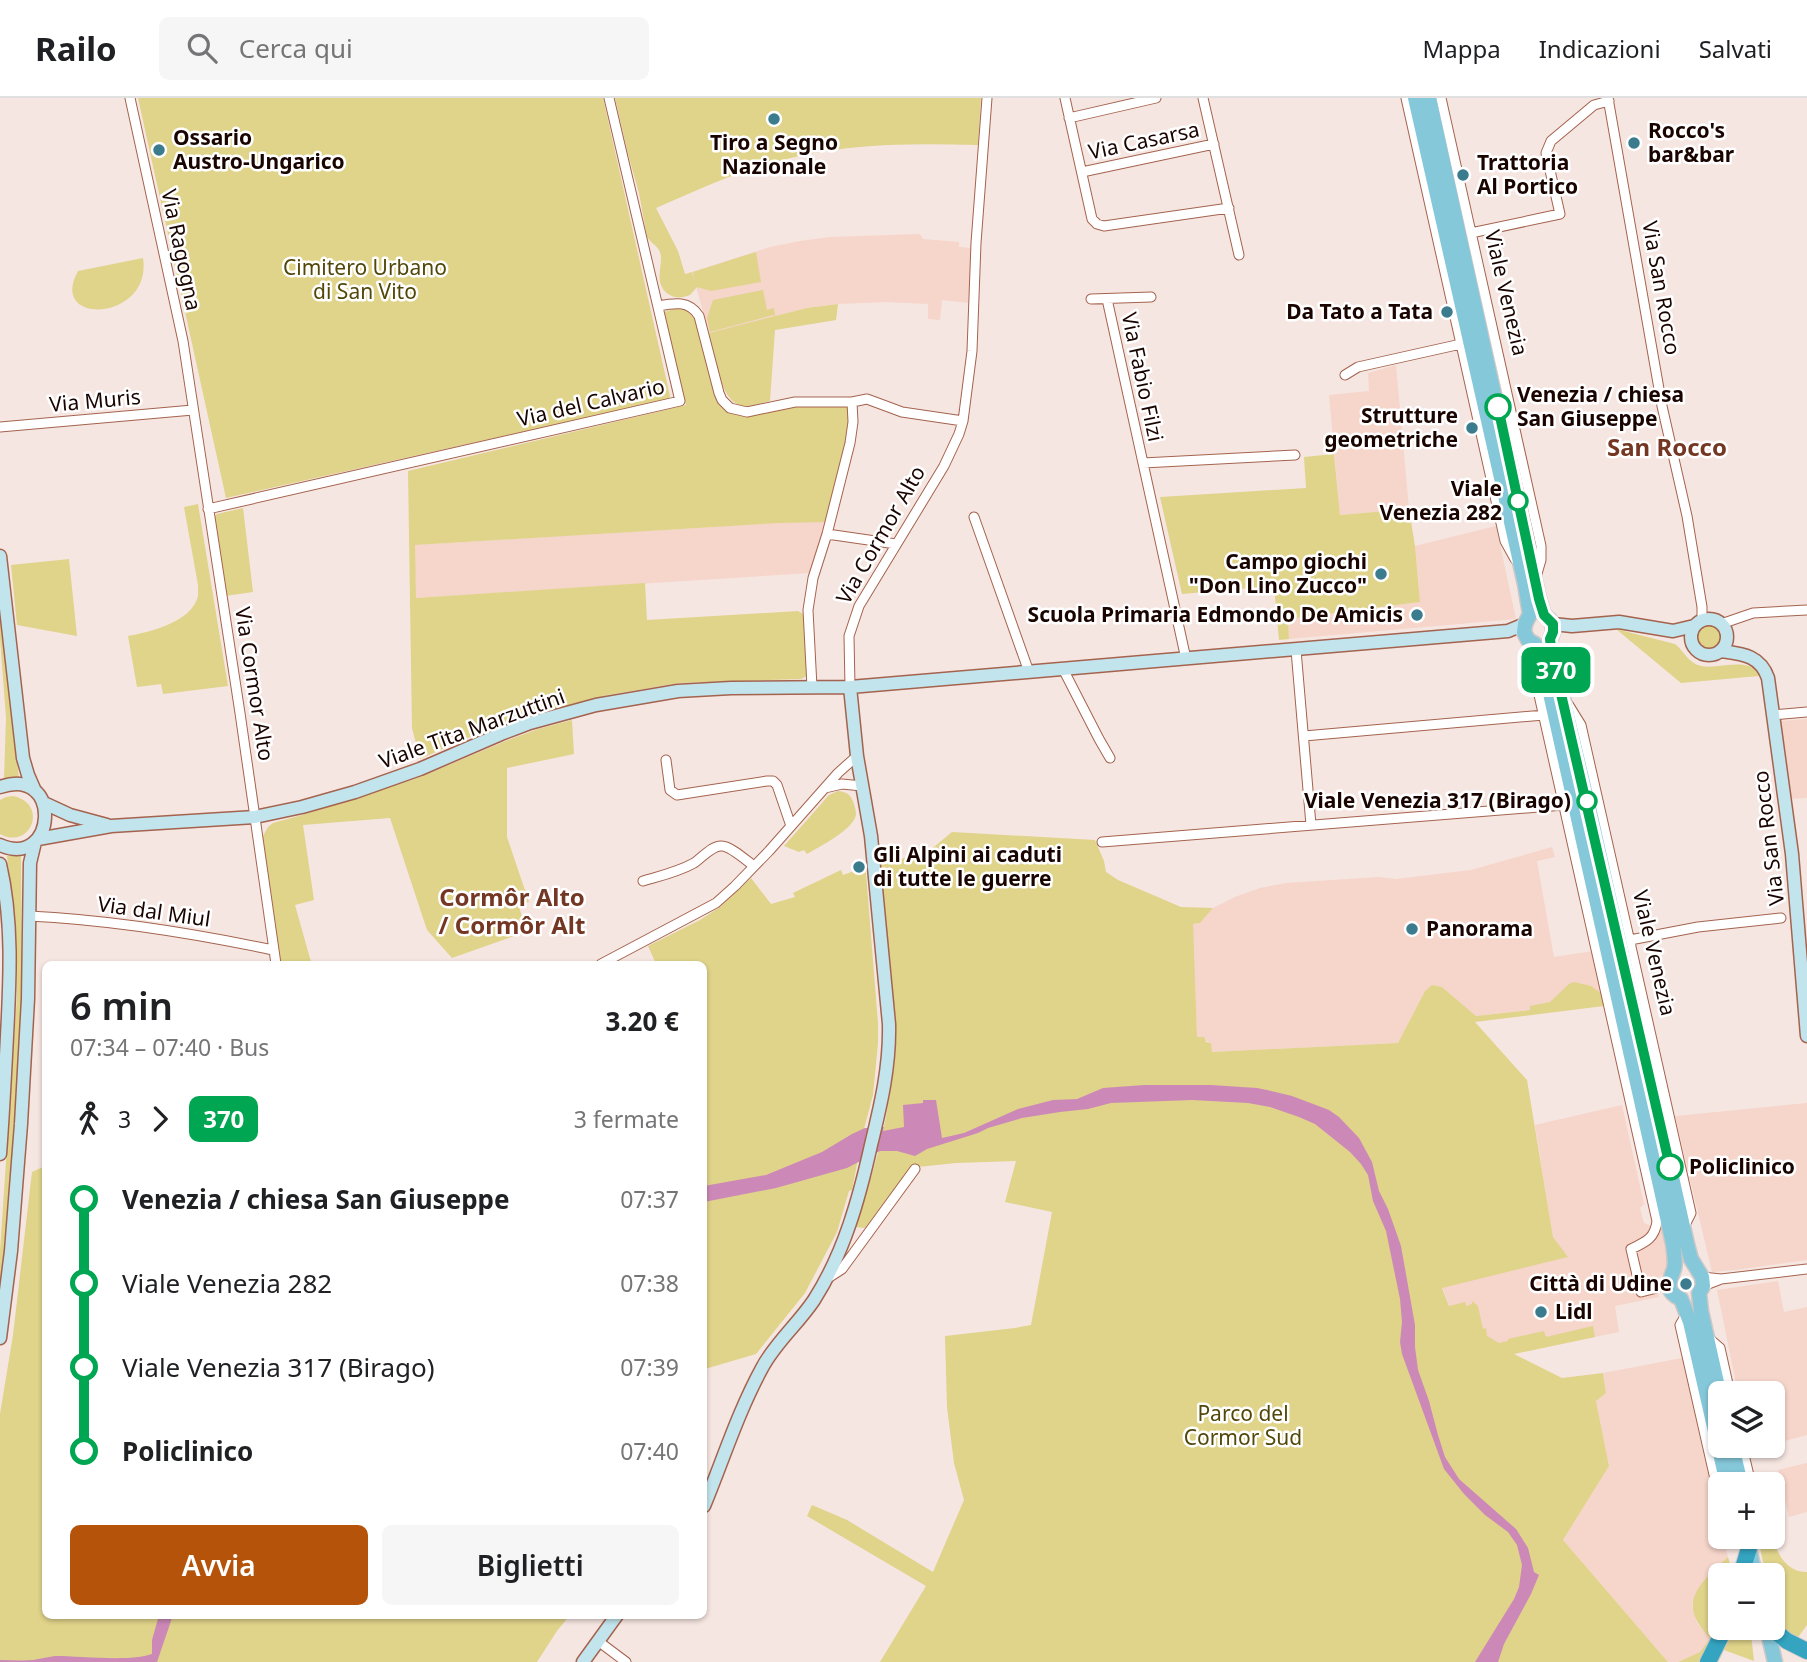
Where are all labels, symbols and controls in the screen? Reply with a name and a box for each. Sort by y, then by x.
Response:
search box [159,17,649,80]
text: Railo [35,26,117,71]
icon: search [183,29,221,67]
text: Cerca qui [239,30,353,66]
text: Mappa [1423,32,1501,65]
text: Indicazioni [1539,32,1661,65]
text: Salvati [1699,32,1772,65]
marker: Tiro a Segno Nazionale [766,111,782,127]
street label: Via Casarsa [1086,115,1202,165]
place label: Rocco's bar&bar [1648,116,1735,168]
place label: Ossario Austro-Ungarico [173,123,345,175]
place label: Tiro a Segno Nazionale [710,128,838,180]
marker: Rocco's bar&bar [1626,135,1642,151]
marker: Ossario Austro-Ungarico [151,142,167,158]
place label: Trattoria Al Portico [1477,148,1578,200]
marker: Trattoria Al Portico [1455,167,1471,183]
street label: Via Ragogna [155,187,209,313]
street label: Via San Rocco [1636,219,1688,357]
street label: Viale Venezia [1479,227,1535,358]
park label: Cimitero Urbano di San Vito [283,253,447,305]
place label: Da Tato a Tata [1286,297,1433,325]
marker: Da Tato a Tata [1439,304,1455,320]
street label: Via Fabio Filzi [1116,310,1170,444]
street label: Via del Calvario [514,371,667,433]
place label: Venezia / chiesa San Giuseppe [1517,380,1684,432]
street label: Via Muris [48,382,142,418]
marker: Venezia / chiesa San Giuseppe [1485,394,1511,420]
place label: Strutture geometriche [1324,401,1458,453]
marker: Strutture geometriche [1464,420,1480,436]
district label: San Rocco [1607,430,1727,463]
street label: Via Cormor Alto [829,460,931,609]
place label: Viale Venezia 282 [1380,474,1502,526]
marker: Viale Venezia 282 [1508,491,1528,511]
place label: Campo giochi "Don Lino Zucco" [1189,547,1367,599]
marker: Campo giochi "Don Lino Zucco" [1373,566,1389,582]
place label: Scuola Primaria Edmondo De Amicis [1028,600,1403,628]
street label: Via Cormor Alto [229,605,281,763]
marker: Scuola Primaria Edmondo De Amicis [1409,607,1425,623]
line badge: 370 [1516,647,1596,693]
text: 370 [1535,653,1577,686]
street label: Viale Tita Marzuttini [375,681,568,775]
street label: Via San Rocco [1746,769,1790,907]
place label: Viale Venezia 317 (Birago) [1304,786,1571,814]
marker: Viale Venezia 317 (Birago) [1577,791,1597,811]
place label: Gli Alpini ai caduti di tutte le guerre [873,840,1062,892]
marker: Gli Alpini ai caduti di tutte le guerre [851,859,867,875]
district label: Cormôr Alto / Cormôr Alt [439,880,585,941]
street label: Viale Venezia [1627,887,1683,1018]
street label: Via dal Miul [96,889,212,933]
place label: Panorama [1426,914,1533,942]
marker: Panorama [1404,921,1420,937]
text: 6 min [70,979,173,1031]
text: 3.20 € [605,1003,679,1039]
text: 07:34 – 07:40 · Bus [70,1031,269,1063]
icon: walk [70,1100,108,1138]
icon: forward [141,1100,179,1138]
text: 370 [203,1102,244,1135]
text: 3 [118,1103,131,1135]
text: 3 fermate [574,1103,679,1135]
place label: Policlinico [1689,1152,1795,1180]
marker: Policlinico [1657,1154,1683,1180]
text: Venezia / chiesa San Giuseppe [122,1181,510,1217]
text: 07:37 [620,1183,679,1215]
text: Viale Venezia 282 [122,1265,332,1301]
text: 07:38 [620,1267,679,1299]
place label: Città di Udine [1529,1269,1672,1297]
marker: Città di Udine [1678,1276,1694,1292]
place label: Lidl [1555,1297,1593,1325]
marker: Lidl [1533,1304,1549,1320]
text: Viale Venezia 317 (Birago) [122,1349,435,1385]
text: 07:39 [620,1351,679,1383]
map controls [1708,1381,1785,1640]
button: layers [1708,1381,1785,1458]
park label: Parco del Cormor Sud [1184,1399,1302,1451]
text: Policlinico [122,1433,253,1469]
text: 07:40 [620,1435,679,1467]
button: + [1708,1472,1785,1549]
button: Avvia [70,1525,368,1605]
button: Biglietti [382,1525,679,1605]
button: − [1708,1563,1785,1640]

